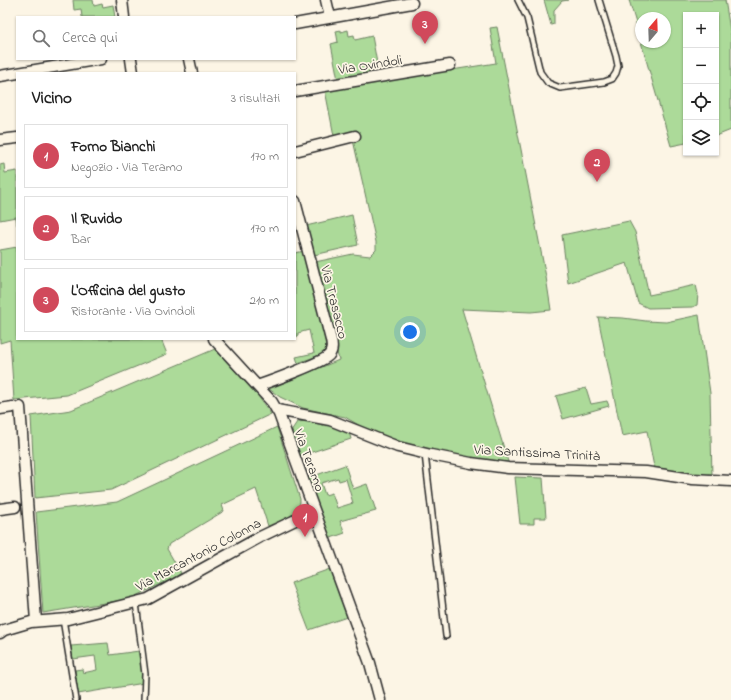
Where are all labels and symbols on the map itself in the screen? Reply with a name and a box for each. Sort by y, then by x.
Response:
pin: 3 [412,11,438,44]
north arrow [635,12,671,48]
street label: Via Ovindoli [336,50,404,81]
pin: 2 [584,149,610,182]
street label: Via Trasacco [314,262,353,341]
your location [400,322,420,342]
street label: Via Teramo [287,425,330,495]
street label: Via Santissima Trinità [472,440,601,467]
pin: 1 [292,504,318,537]
street label: Via Marcantonio Colonna [131,513,265,598]

